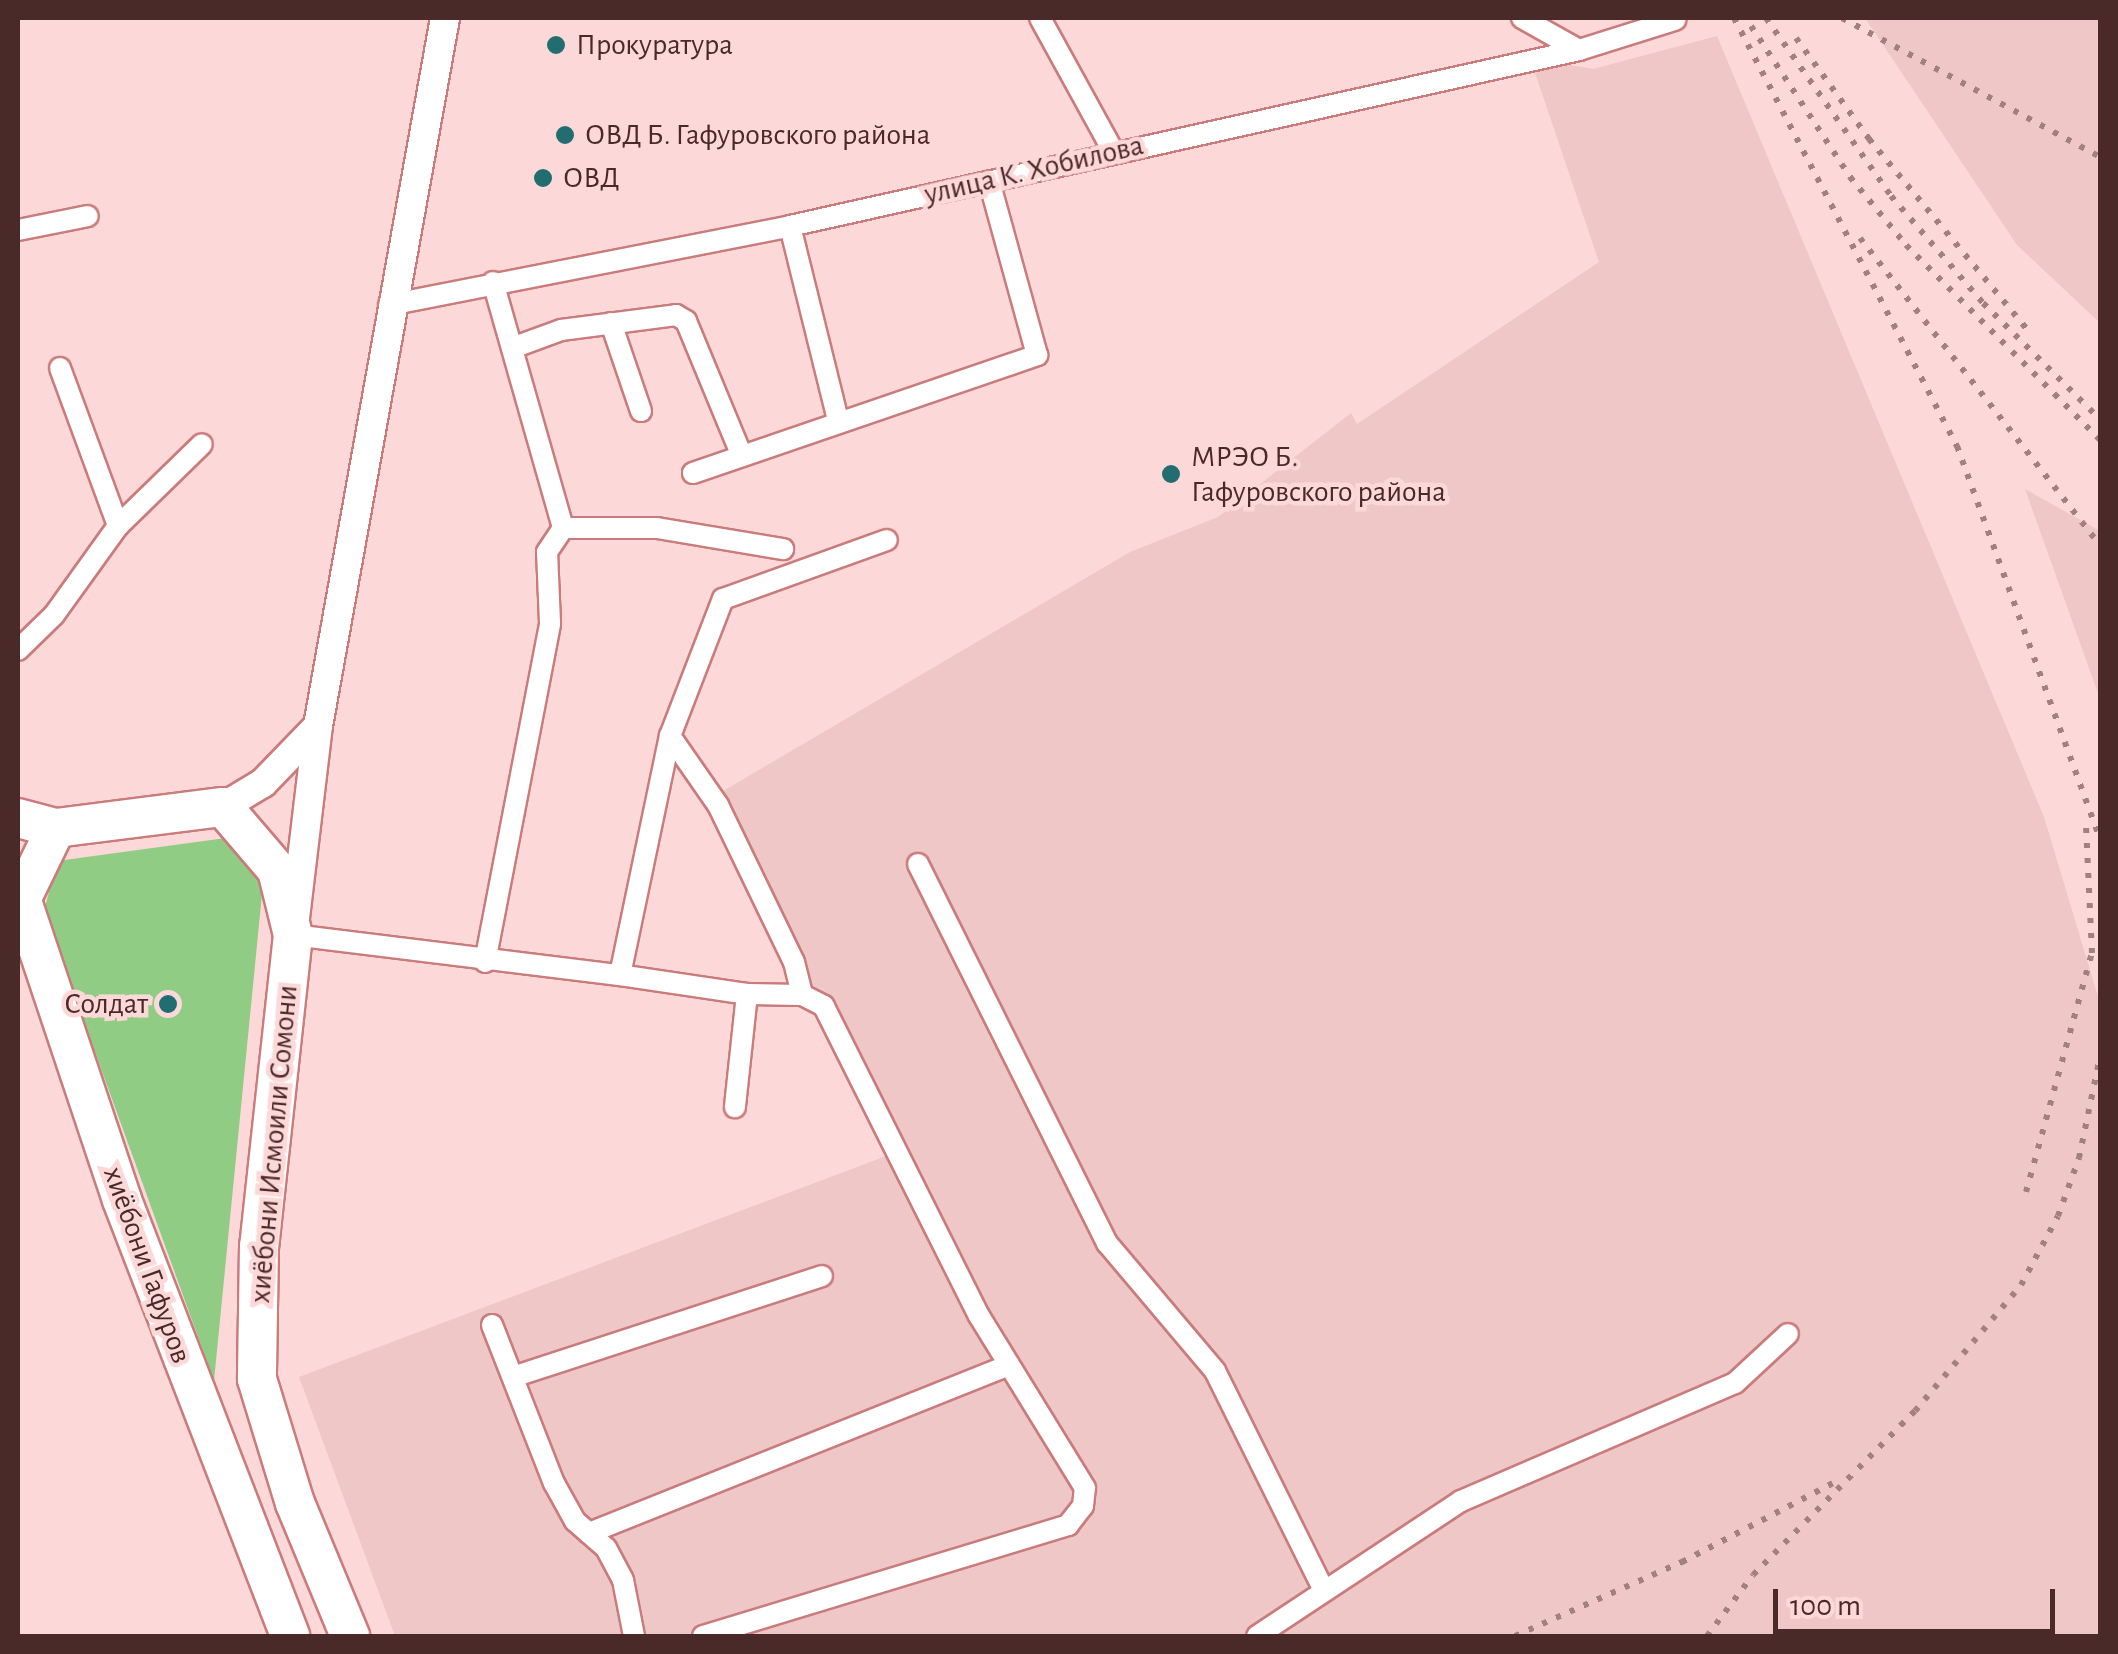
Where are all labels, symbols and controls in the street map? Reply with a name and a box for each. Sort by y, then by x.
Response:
place label: Прокуратура [576,27,733,63]
marker: Прокуратура [545,34,567,56]
place label: ОВД Б. Гафуровского района [585,117,931,153]
marker: ОВД Б. Гафуровского района [554,124,576,146]
street label: улица К. Хобилова [921,127,1147,213]
place label: ОВД [563,160,620,196]
marker: ОВД [532,167,554,189]
place label: МРЭО Б. Гафуровского района [1191,439,1446,510]
marker: МРЭО Б. Гафуровского района [1160,463,1182,485]
street label: хиёбони Исмоили Сомони [242,983,306,1305]
place label: Солдат [64,986,148,1022]
marker: Солдат [157,993,179,1015]
street label: хиёбони Гафуров [95,1162,199,1368]
scale bar [1778,1569,2060,1631]
text: 100 m [1790,1591,1861,1621]

